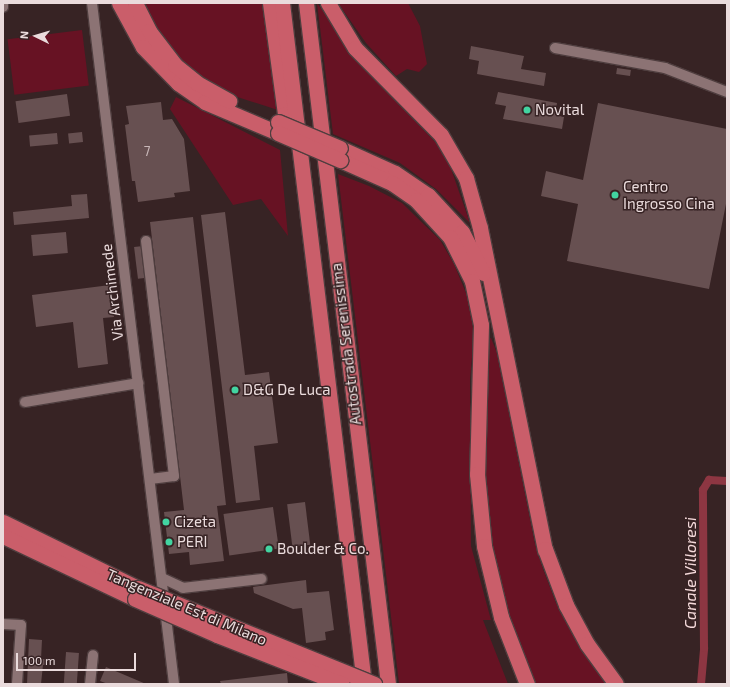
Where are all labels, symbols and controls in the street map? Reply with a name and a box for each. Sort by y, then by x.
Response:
north arrow [16,16,56,56]
text: N [17,30,30,39]
place label: Novital [535,101,584,119]
marker: Novital [522,105,532,115]
house number: 7 [144,143,150,159]
place label: Centro Ingrosso Cina [623,177,715,212]
marker: Centro Ingrosso Cina [610,190,620,200]
street label: Via Archimede [97,243,127,341]
street label: Autostrada Serenissima [327,262,365,426]
place label: D&G De Luca [243,381,330,399]
marker: D&G De Luca [230,385,240,395]
place label: Cizeta [174,513,216,531]
marker: Cizeta [161,517,171,527]
water label: Canale Villoresi [680,517,700,629]
place label: PERI [177,533,207,551]
marker: PERI [164,537,174,547]
place label: Boulder & Co. [277,540,369,558]
marker: Boulder & Co. [264,544,274,554]
street label: Tangenziale Est di Milano [104,565,270,649]
scale bar [18,645,138,671]
text: 100 m [23,653,55,667]

